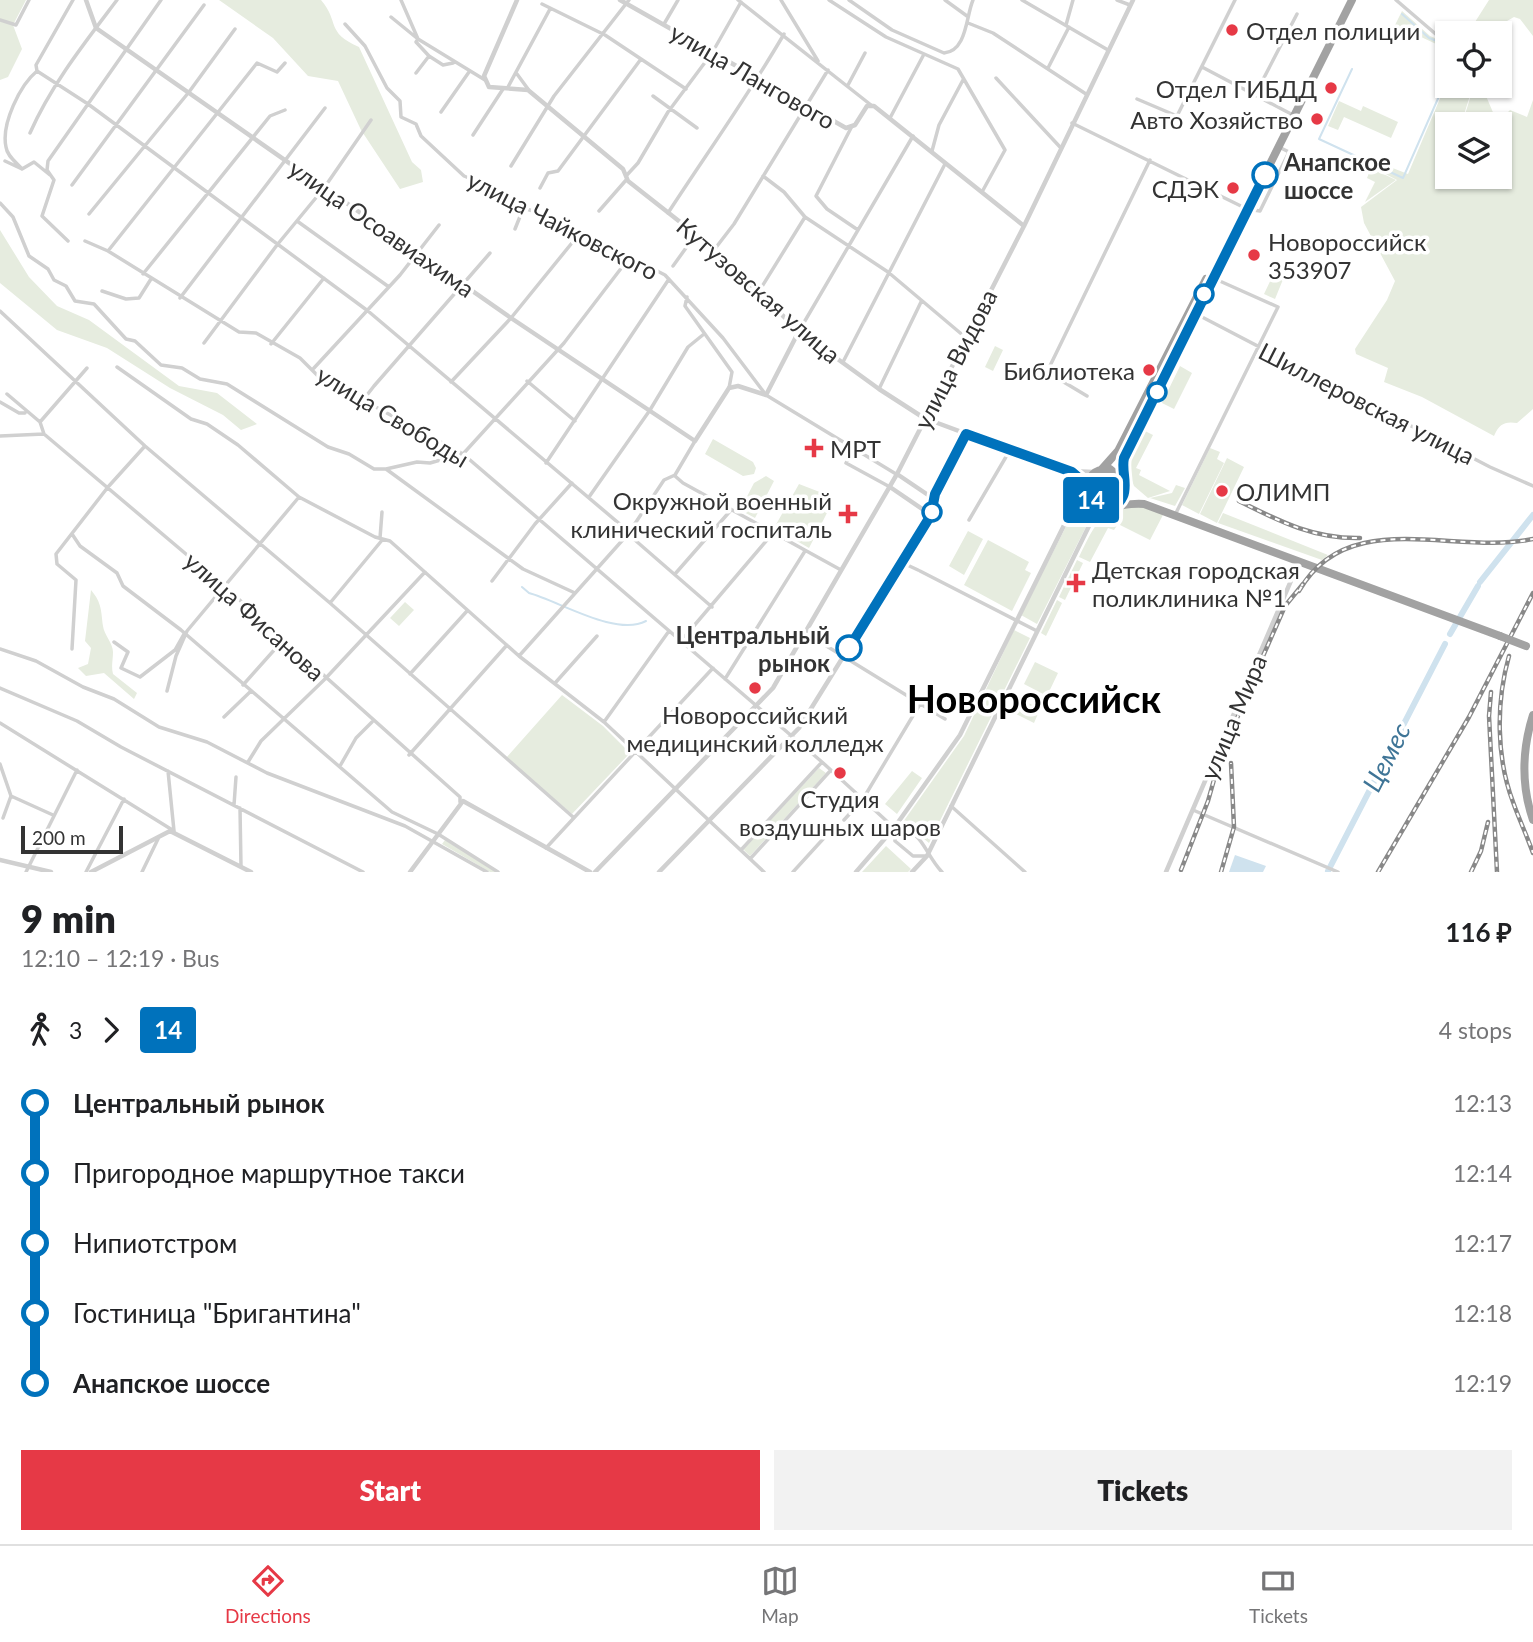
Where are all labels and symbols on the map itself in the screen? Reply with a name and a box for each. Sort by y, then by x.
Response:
place label: Отдел полиции [1246,16,1420,45]
street label: улица Лангового [665,17,841,135]
marker: Отдел полиции [1224,22,1240,38]
place label: Отдел ГИБДД [1156,74,1317,103]
marker: Отдел ГИБДД [1323,80,1339,96]
place label: Авто Хозяйство [1130,105,1303,134]
marker: Авто Хозяйство [1309,111,1325,127]
place label: Анапское шоссе [1283,147,1391,204]
street label: улица Осоавиахима [284,153,480,303]
marker: Анапское шоссе [1252,162,1278,188]
street label: улица Чайковского [463,164,663,286]
place label: СДЭК [1152,174,1219,203]
marker: СДЭК [1225,180,1241,196]
street label: Кутузовская улица [671,211,847,369]
place label: Новороссийск 353907 [1268,227,1427,284]
marker: Новороссийск 353907 [1246,247,1262,263]
street label: улица Видова [907,284,1003,434]
unlabelled marker [1194,284,1214,304]
street label: Шиллеровская улица [1254,336,1480,470]
place label: Библиотека [1003,356,1135,385]
street label: улица Свободы [312,359,474,473]
marker: Библиотека [1141,362,1157,378]
unlabelled marker [1147,382,1167,402]
place label: МРТ [830,434,881,463]
marker: МРТ [804,438,824,458]
line badge: 14 [1060,477,1122,523]
place label: ОЛИМП [1236,477,1330,506]
marker: ОЛИМП [1214,483,1230,499]
place label: Окружной военный клинический госпиталь [571,486,832,543]
unlabelled marker [922,502,942,522]
marker: Окружной военный клинический госпиталь [838,504,858,524]
street label: улица Фисанова [179,546,331,686]
place label: Детская городская поликлиника №1 [1092,555,1300,612]
marker: Детская городская поликлиника №1 [1066,573,1086,593]
place label: Центральный рынок [675,620,830,677]
marker: Центральный рынок [836,635,862,661]
street label: улица Мира [1194,650,1272,784]
district label: Новороссийск [907,675,1162,721]
marker: Новороссийский медицинский колледж [747,680,763,696]
place label: Новороссийский медицинский колледж [626,700,884,757]
water label: Цемес [1355,717,1417,797]
marker: Студия воздушных шаров [832,765,848,781]
place label: Студия воздушных шаров [739,784,941,841]
scale bar [21,823,122,855]

